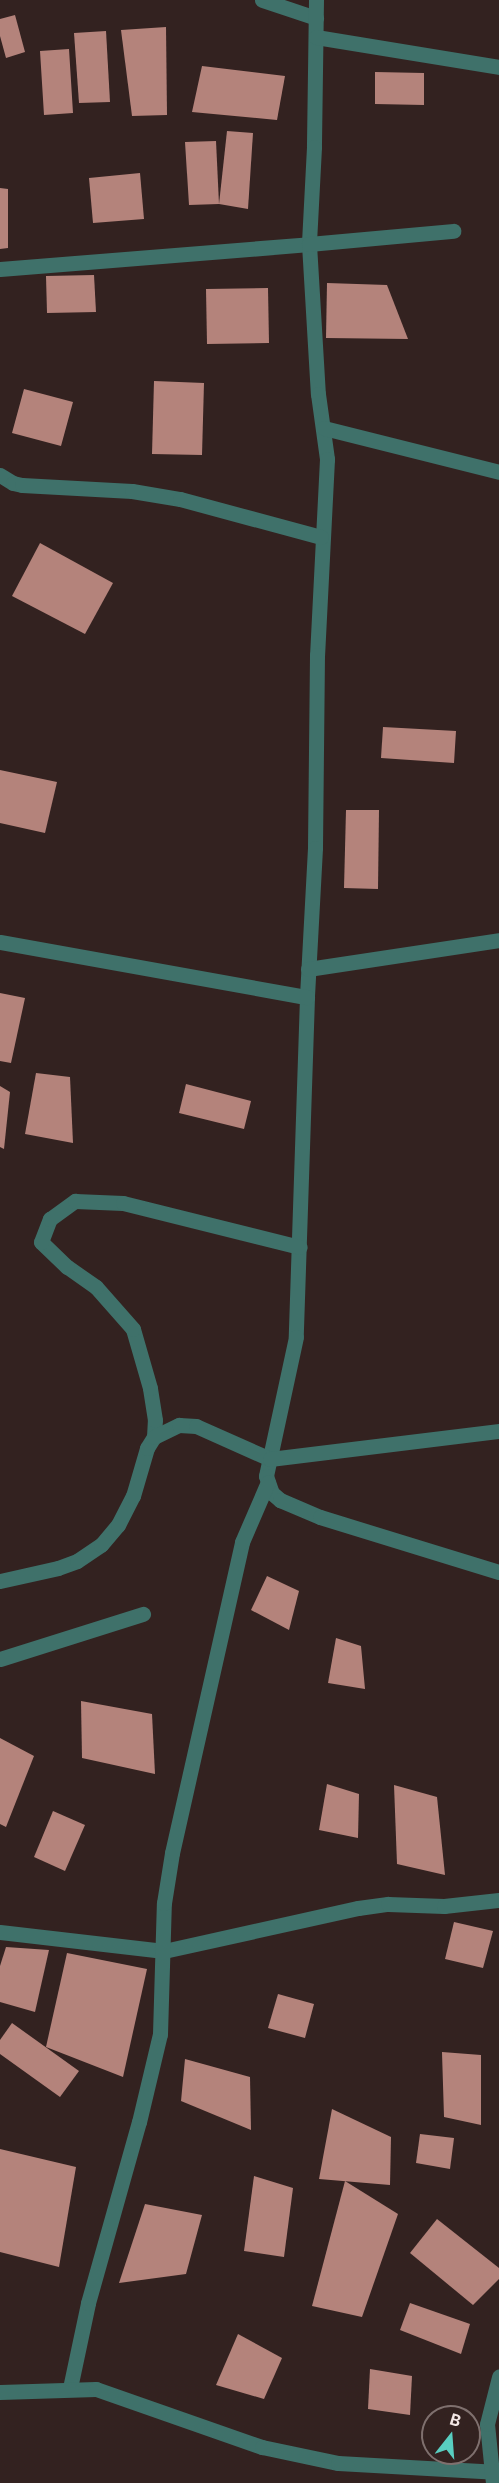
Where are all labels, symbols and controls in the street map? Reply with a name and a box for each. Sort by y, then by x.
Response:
north arrow [421,2405,481,2465]
text: B [448,2409,464,2431]

